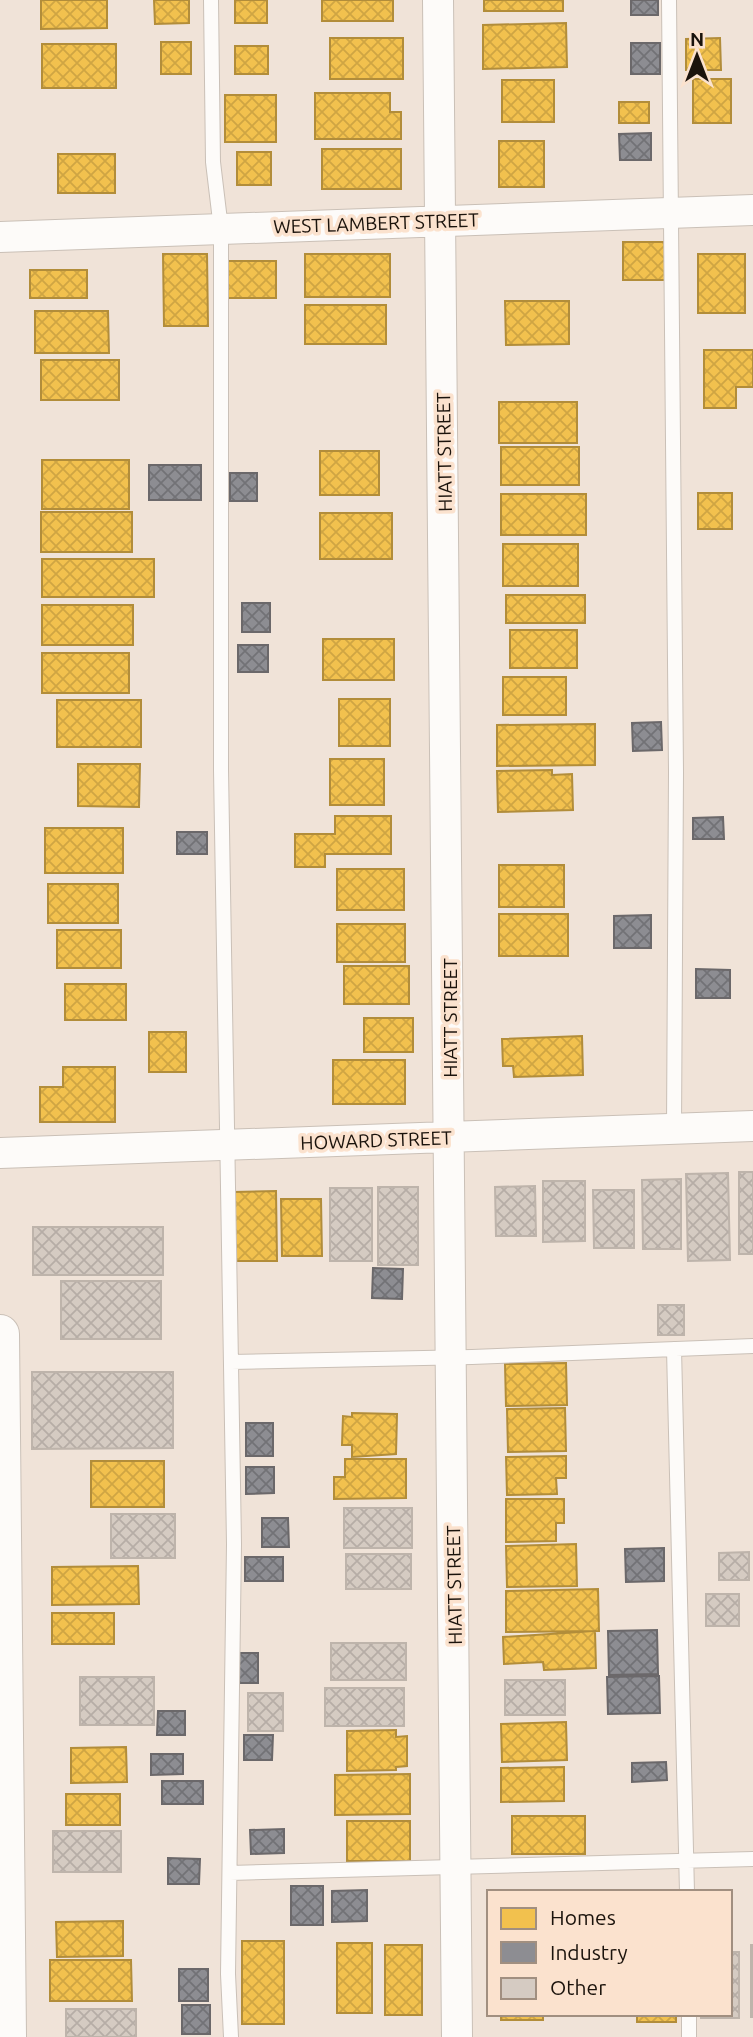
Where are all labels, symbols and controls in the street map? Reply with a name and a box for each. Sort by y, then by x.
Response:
north arrow [662,21,732,91]
text: N [690,28,704,50]
street label: WEST LAMBERT STREET [273,208,480,238]
street label: HIATT STREET [432,392,456,512]
street label: HIATT STREET [439,958,461,1078]
street label: HOWARD STREET [300,1126,453,1154]
street label: HIATT STREET [442,1525,466,1645]
legend [487,1890,732,2016]
text: Homes [550,1905,616,1929]
text: Industry [550,1940,628,1964]
text: Other [550,1975,606,1999]

